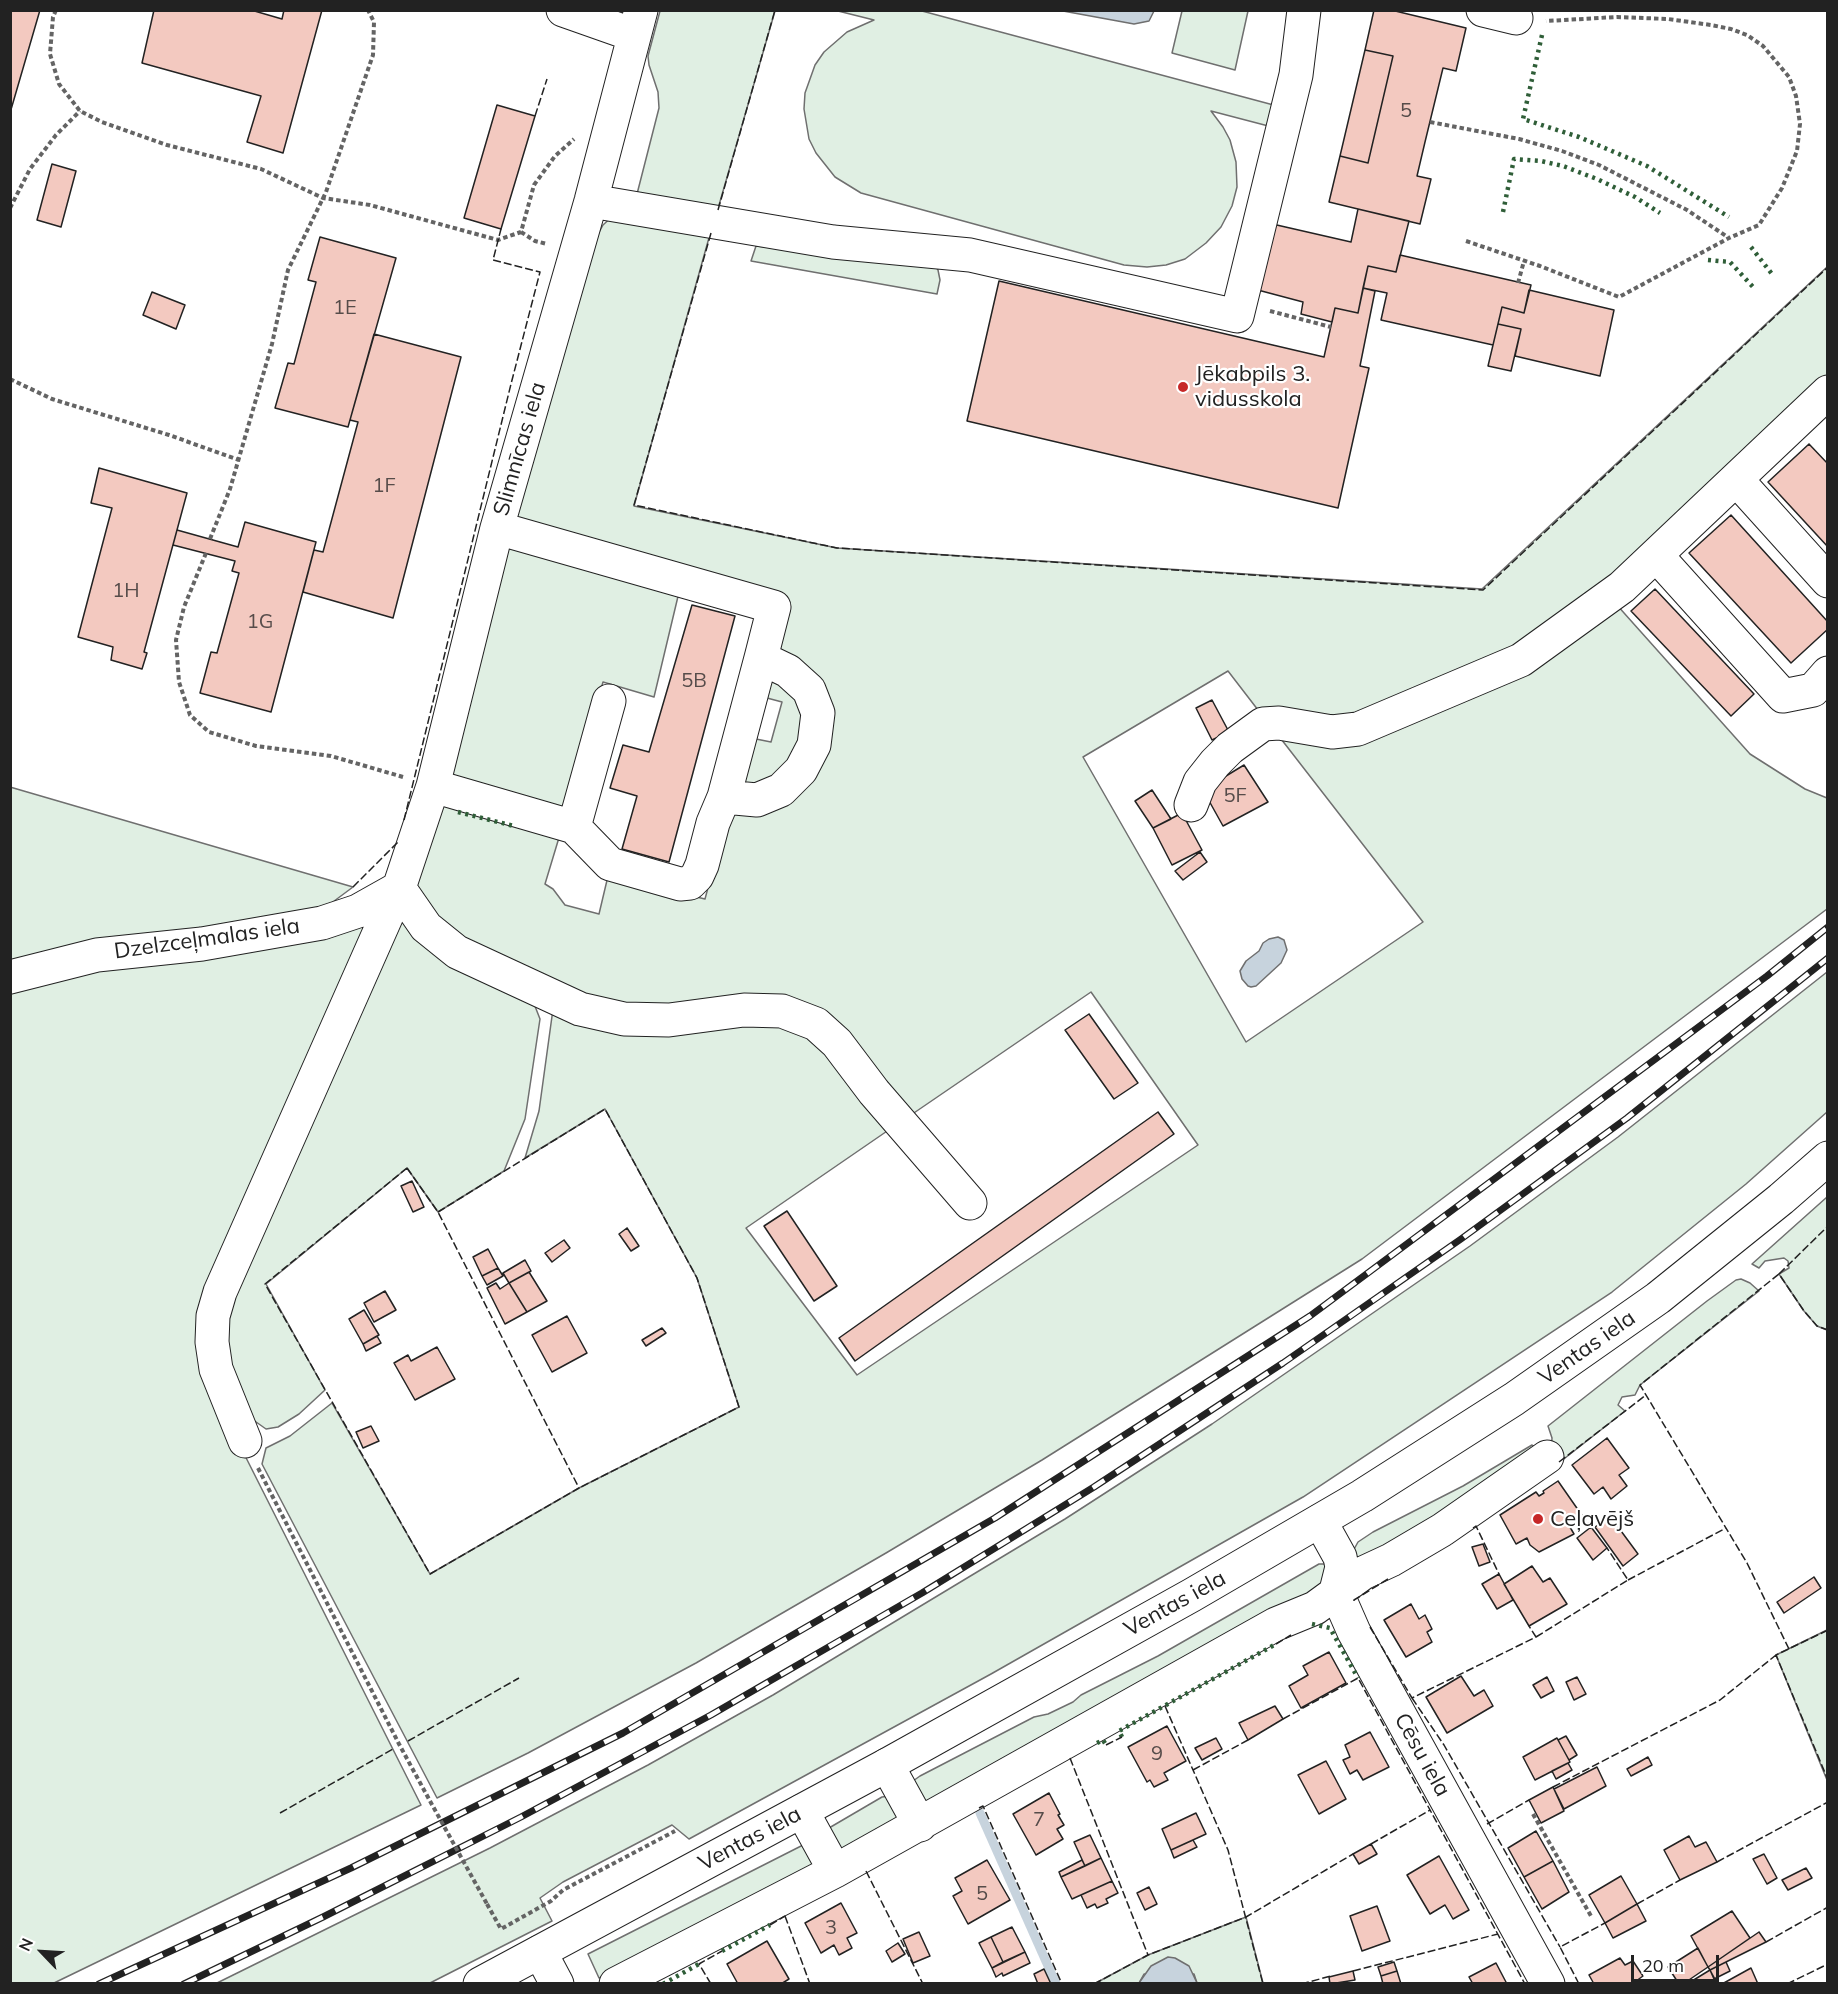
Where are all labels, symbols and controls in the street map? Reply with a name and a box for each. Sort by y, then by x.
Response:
house number: 5 [1400,99,1412,123]
house number: 1E [333,296,357,320]
place label: Jēkabpils 3. vidusskola [1195,361,1310,412]
street label: Slimnīcas iela [488,379,552,519]
marker: Jēkabpils 3. vidusskola [1176,380,1190,394]
house number: 1F [372,474,396,498]
house number: 1H [112,579,140,603]
house number: 1G [247,610,273,634]
house number: 5B [681,669,707,693]
house number: 5F [1223,784,1247,808]
street label: Dzelzceļmalas iela [112,913,302,965]
street label: Ventas iela [1534,1305,1640,1391]
place label: Ceļavējš [1550,1506,1634,1532]
marker: Ceļavējš [1531,1512,1545,1526]
street label: Ventas iela [1120,1565,1230,1643]
street label: Cēsu iela [1388,1709,1456,1801]
house number: 9 [1151,1742,1163,1766]
street label: Ventas iela [694,1801,806,1877]
house number: 7 [1033,1808,1045,1832]
house number: 5 [976,1882,988,1906]
house number: 3 [825,1916,837,1940]
north arrow [12,1922,72,1982]
text: N [14,1935,37,1954]
scale bar [1634,1943,1722,1981]
text: 20 m [1642,1954,1684,1977]

